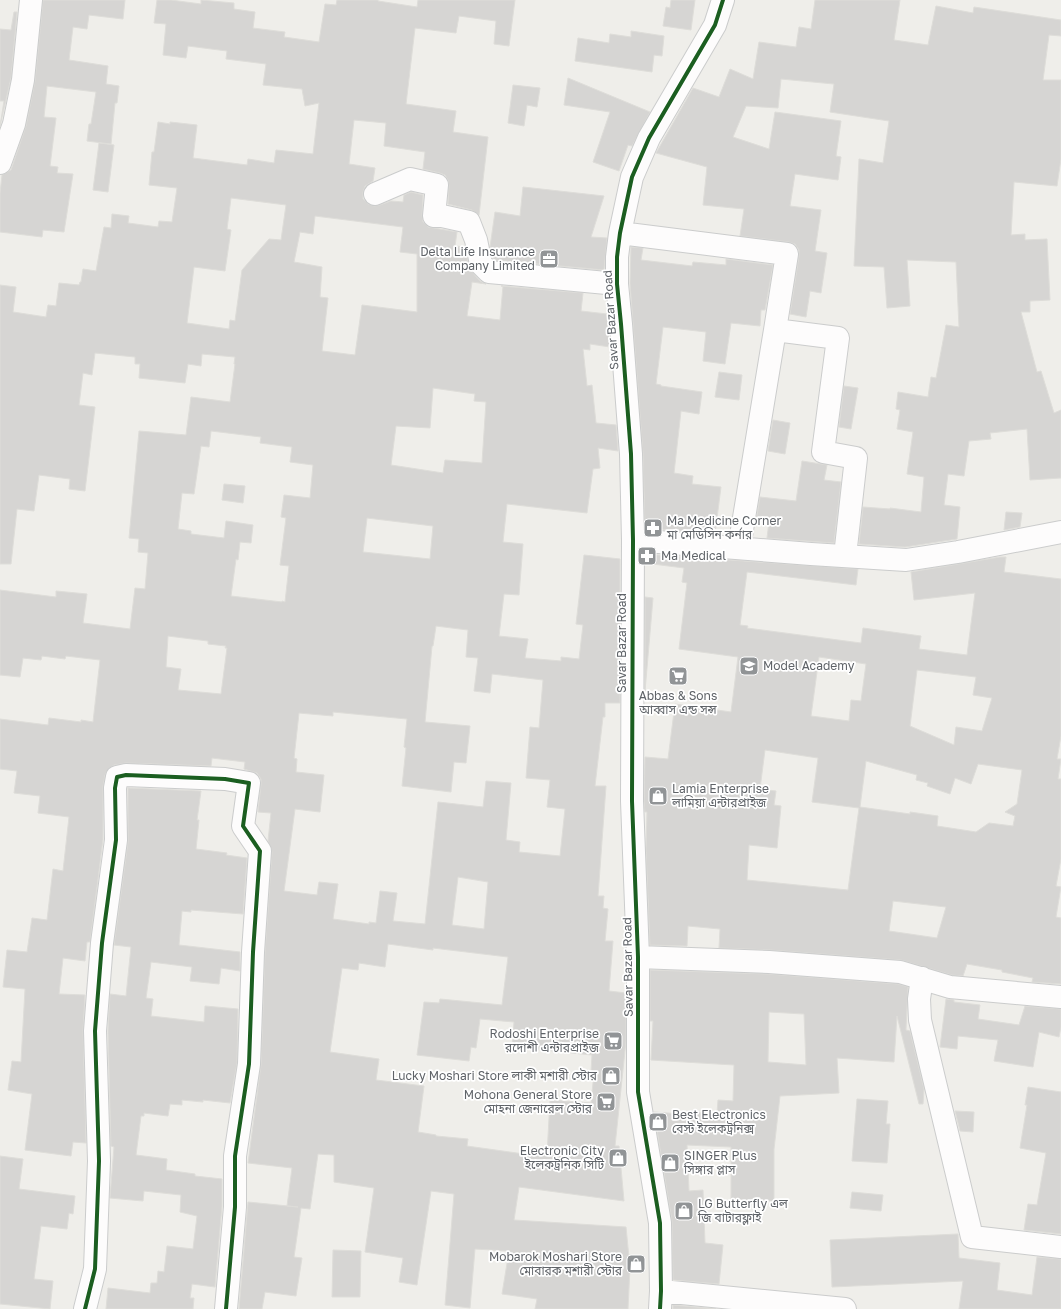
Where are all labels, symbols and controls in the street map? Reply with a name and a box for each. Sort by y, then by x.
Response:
place label: Delta Life Insurance Company Limited [420,244,535,273]
office icon: Delta Life Insurance Company Limited [538,248,560,270]
street label: Savar Bazar Road [600,270,621,370]
place label: Ma Medicine Corner মা মেডিসিন কর্নার [666,513,781,542]
pharmacy icon: Ma Medicine Corner মা মেডিসিন কর্নার [642,517,664,539]
pharmacy icon: Ma Medical [636,545,658,567]
place label: Ma Medical [661,548,726,563]
street label: Savar Bazar Road [614,593,629,693]
school or university icon: Model Academy [738,655,760,677]
place label: Model Academy [763,658,855,673]
supermarket icon: Abbas & Sons আব্বাস এন্ড সন্স [667,665,689,687]
place label: Abbas & Sons আব্বাস এন্ড সন্স [638,688,717,717]
place label: Lamia Enterprise লামিয়া এন্টারপ্রাইজ [671,781,769,810]
shop icon: Lamia Enterprise লামিয়া এন্টারপ্রাইজ [647,785,669,807]
street label: Savar Bazar Road [619,917,636,1017]
place label: Rodoshi Enterprise রদোশী এন্টারপ্রাইজ [490,1026,600,1055]
supermarket icon: Rodoshi Enterprise রদোশী এন্টারপ্রাইজ [602,1030,624,1052]
shop icon: Lucky Moshari Store লাকী মশারী স্টোর [600,1065,622,1087]
place label: Lucky Moshari Store লাকী মশারী স্টোর [392,1068,598,1083]
place label: Mohona General Store মোহনা জেনারেল স্টোর [464,1087,593,1116]
supermarket icon: Mohona General Store মোহনা জেনারেল স্টোর [595,1091,617,1113]
place label: Best Electronics বেস্ট ইলেকট্রনিক্স [672,1107,766,1136]
shop icon: Best Electronics বেস্ট ইলেকট্রনিক্স [647,1111,669,1133]
place label: Electronic City ইলেকট্রনিক সিটি [520,1143,604,1172]
shop icon: Electronic City ইলেকট্রনিক সিটি [607,1147,629,1169]
place label: SINGER Plus সিঙ্গার প্লাস [683,1148,757,1177]
shop icon: SINGER Plus সিঙ্গার প্লাস [659,1152,681,1174]
place label: LG Butterfly এল জি বাটারফ্লাই [697,1196,788,1225]
shop icon: LG Butterfly এল জি বাটারফ্লাই [673,1200,695,1222]
place label: Mobarok Moshari Store মোবারক মশারী স্টোর [489,1249,623,1278]
shop icon: Mobarok Moshari Store মোবারক মশারী স্টোর [625,1253,647,1275]

